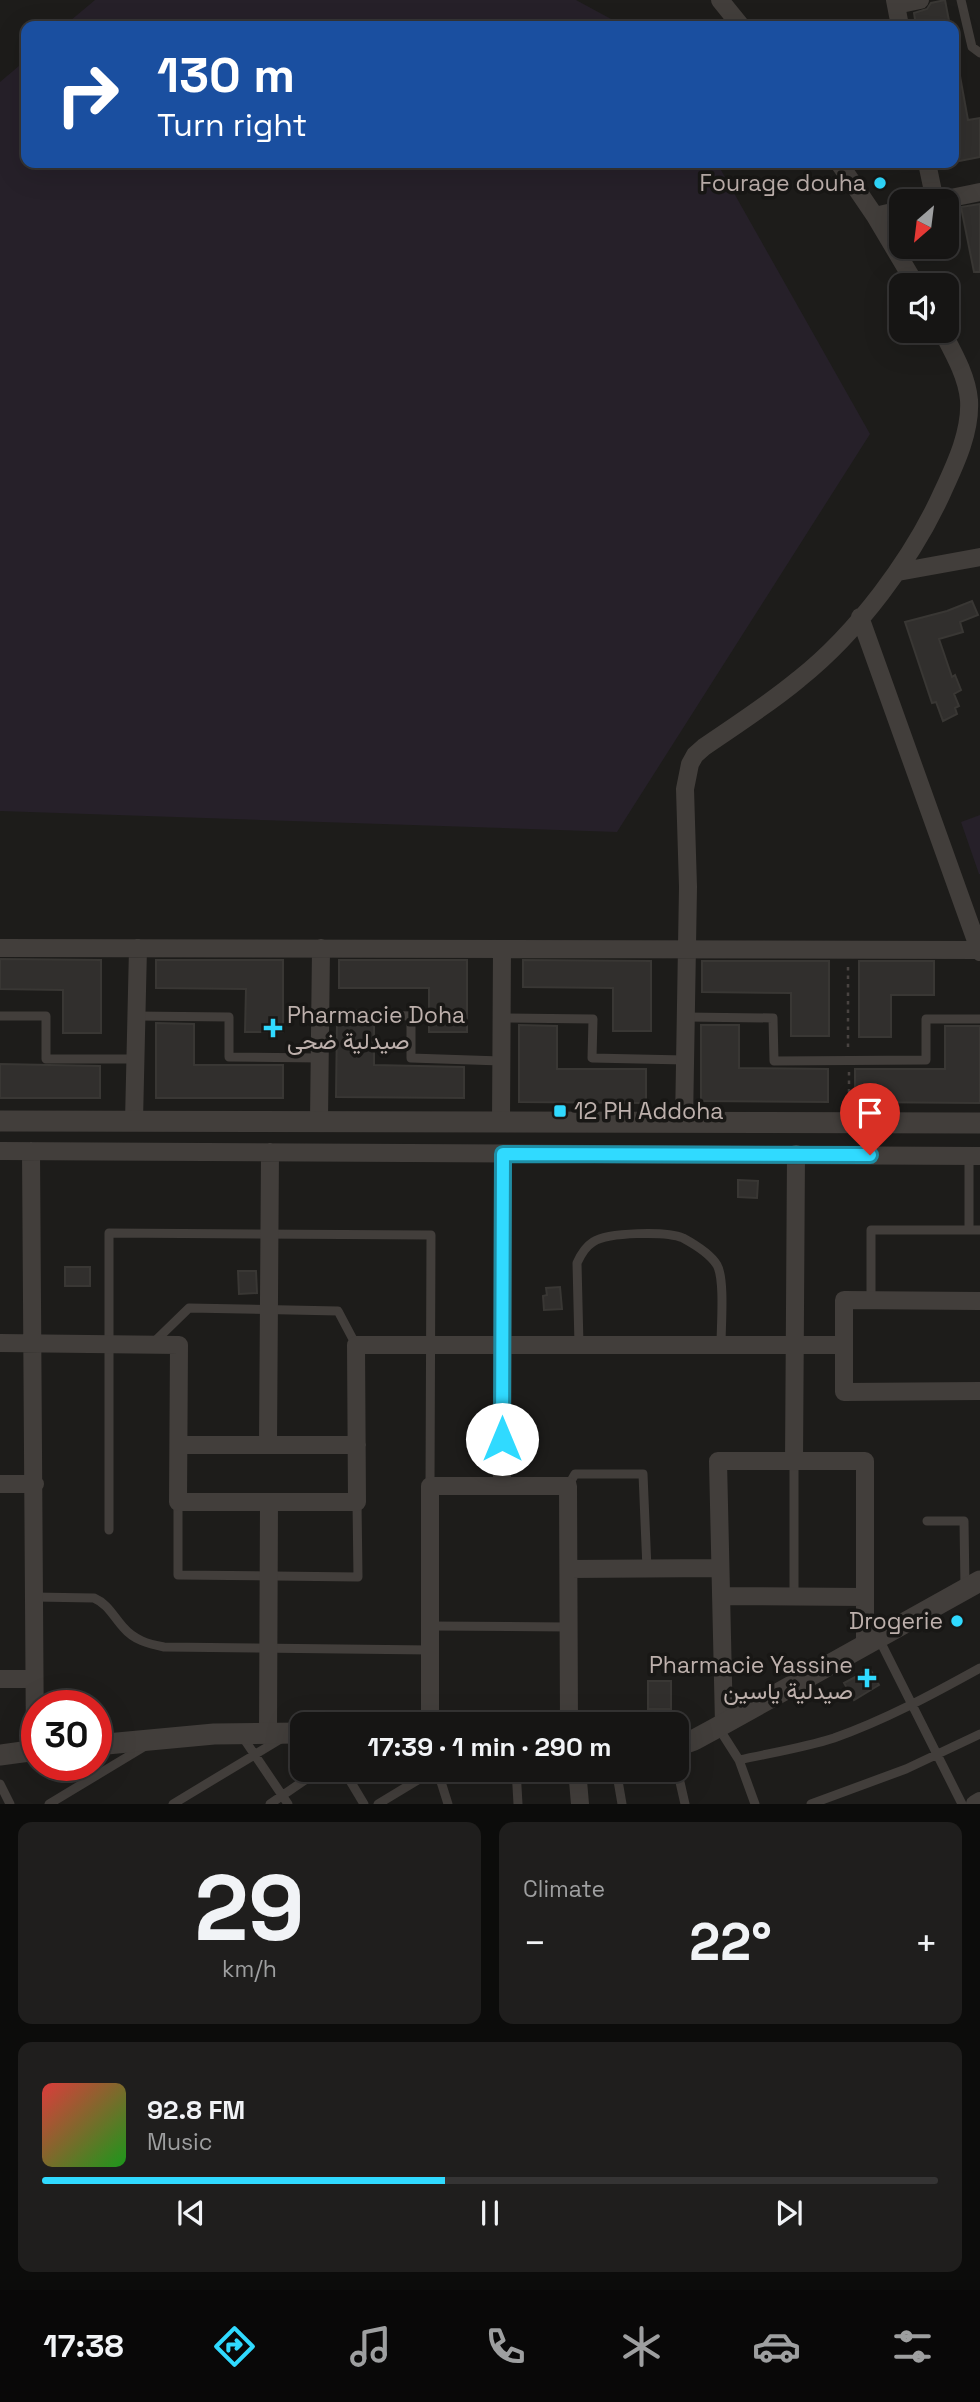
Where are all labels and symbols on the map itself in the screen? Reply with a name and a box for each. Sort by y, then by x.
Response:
place label: Fourage douha [700,168,866,198]
marker: Fourage douha [872,175,888,191]
north arrow [889,189,959,259]
place label: Pharmacie Doha صيدلية ضحى [287,1000,465,1056]
marker: Pharmacie Doha صيدلية ضحى [265,1020,281,1036]
pin [840,1083,900,1155]
place label: 12 PH Addoha [574,1096,724,1126]
marker: 12 PH Addoha [552,1103,568,1119]
position arrow [465,1402,539,1476]
place label: Drogerie [849,1606,943,1636]
marker: Drogerie [949,1613,965,1629]
place label: Pharmacie Yassine صيدلية ياسين [649,1650,853,1706]
marker: Pharmacie Yassine صيدلية ياسين [859,1670,875,1686]
speed limit sign: 30 [21,1690,112,1781]

